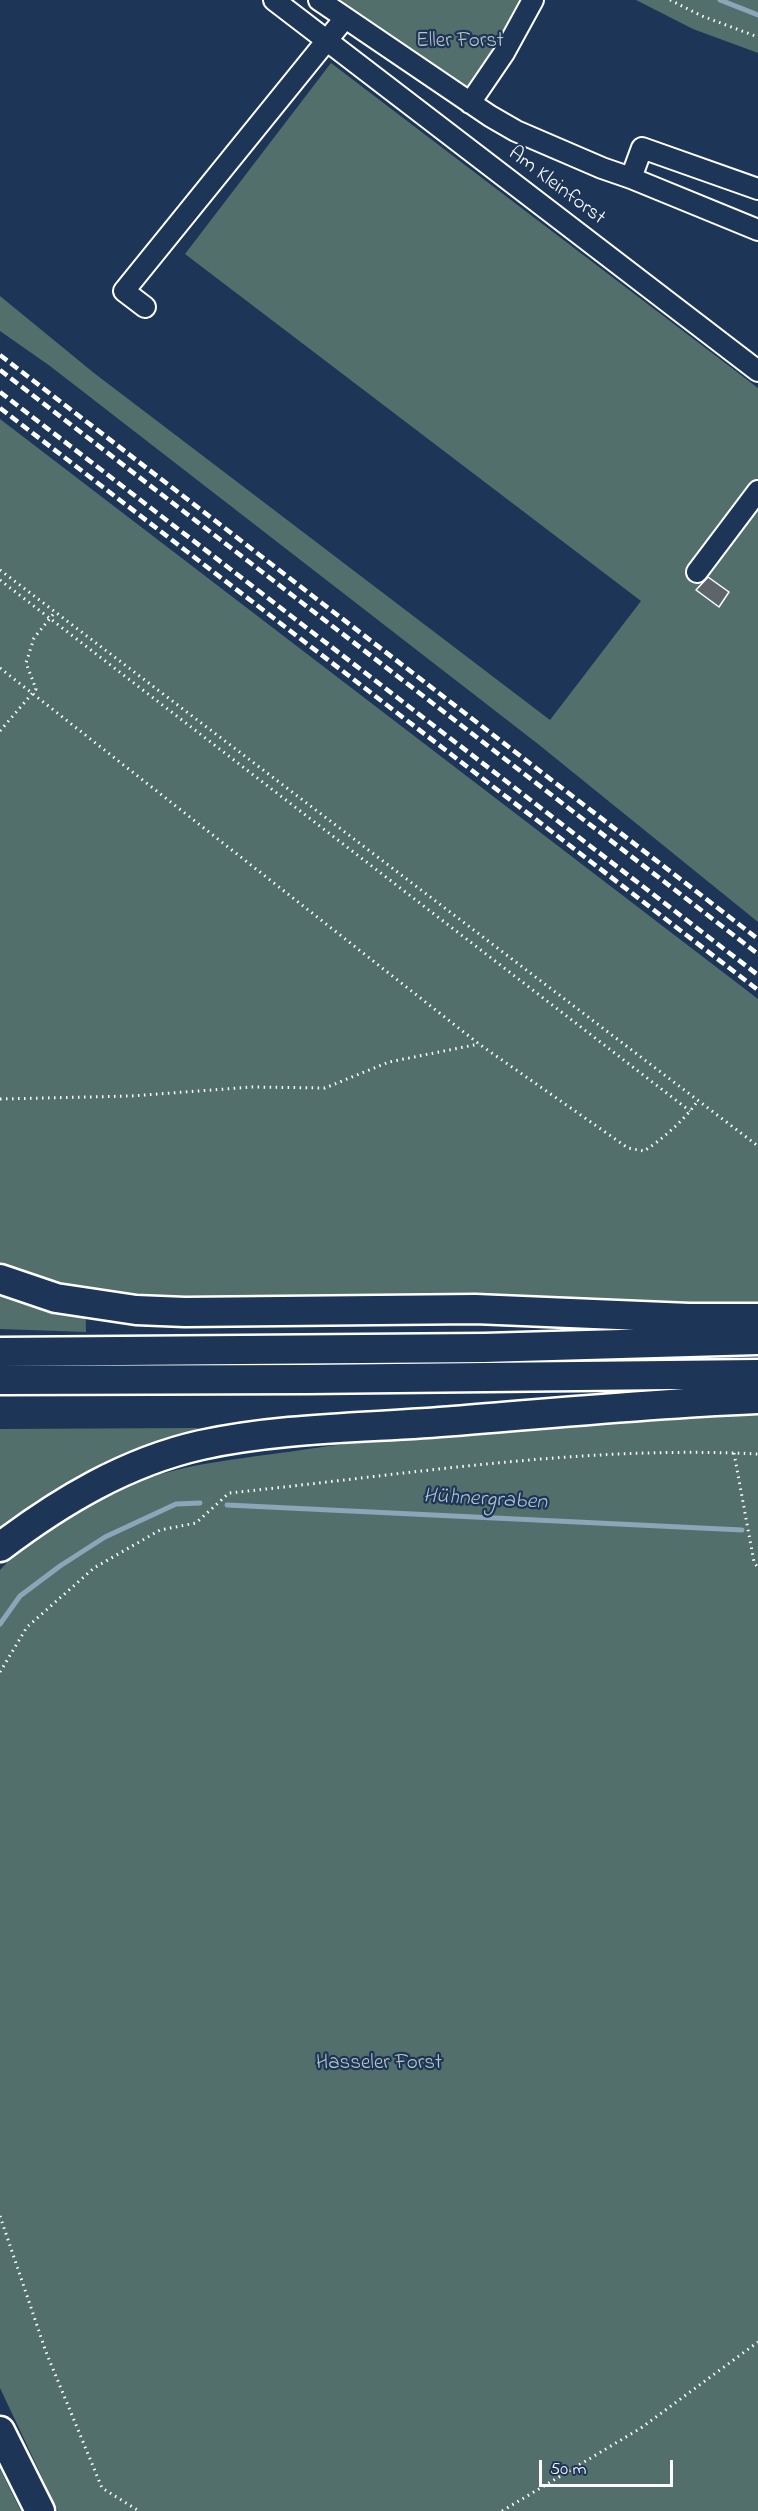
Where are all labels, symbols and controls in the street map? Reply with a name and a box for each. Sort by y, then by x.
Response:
park label: Eller Forst [416,30,504,56]
street label: Am Kleinforst [502,142,610,232]
water label: Hühnergraben [422,1485,548,1517]
park label: Hasseler Forst [316,2052,442,2078]
scale bar [542,2448,676,2486]
text: 50 m [550,2457,587,2483]

